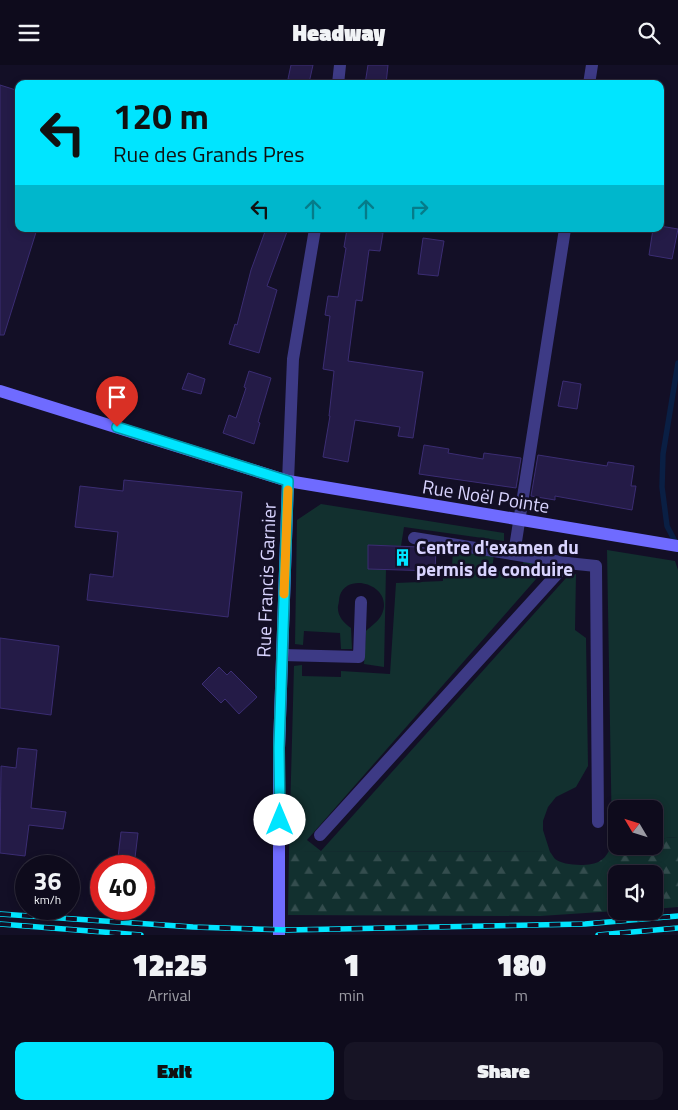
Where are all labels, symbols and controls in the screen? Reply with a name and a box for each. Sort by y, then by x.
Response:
text: Headway [293,16,385,50]
icon: menu [15,19,43,47]
icon: search [635,19,663,47]
text: 120 m [113,89,209,143]
icon: left [30,100,95,165]
text: Rue des Grands Pres [113,137,304,171]
icon: left [246,195,274,223]
icon: ahead [299,195,327,223]
icon: ahead [352,195,380,223]
icon: right [405,195,433,223]
pin [96,376,138,427]
icon: arrive [103,383,131,411]
street label: Rue Noël Pointe [420,471,552,520]
street label: Rue Francis Garnier [248,502,283,658]
place label: Centre d'examen du permis de conduire [416,532,579,583]
building icon: Centre d'examen du permis de conduire [392,548,412,568]
position arrow [253,793,305,845]
north arrow [608,800,662,855]
map controls [608,800,663,920]
speed limit sign: 40 [90,855,155,920]
text: 36 [33,862,62,900]
button: sound [608,865,663,920]
text: km/h [34,890,61,909]
text: 12:25 [132,942,207,988]
text: 1 [343,942,360,988]
text: 180 [496,942,546,988]
text: Arrival [148,983,191,1007]
text: min [339,983,364,1007]
text: m [514,983,528,1007]
button: Exit [15,1042,334,1100]
button: Share [344,1042,663,1100]

